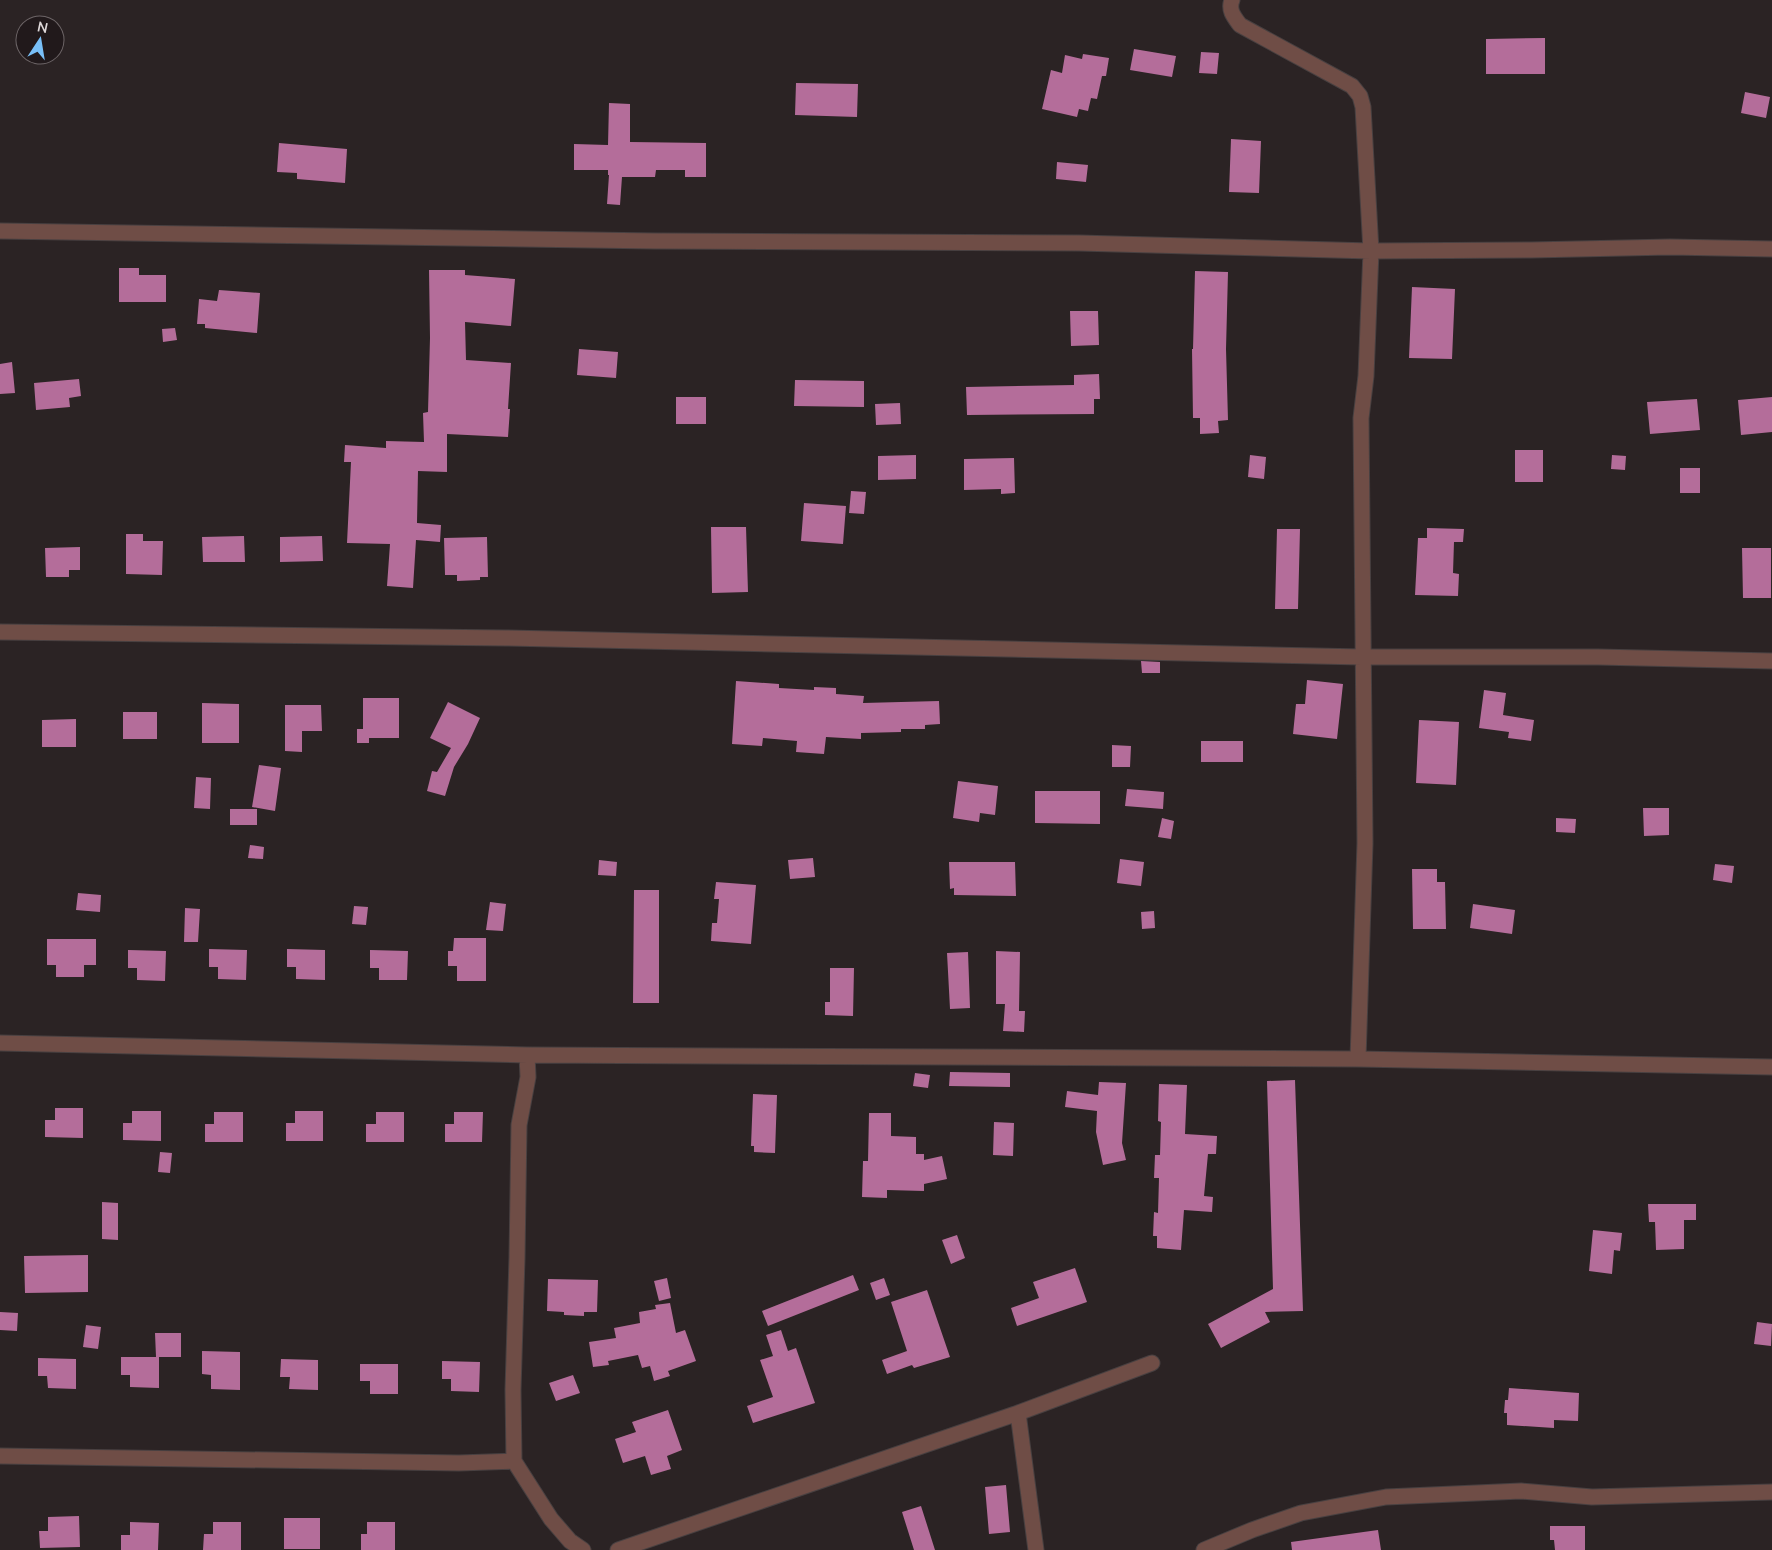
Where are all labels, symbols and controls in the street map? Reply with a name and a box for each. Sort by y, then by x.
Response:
north arrow [15,15,65,65]
text: N [35,17,50,38]

